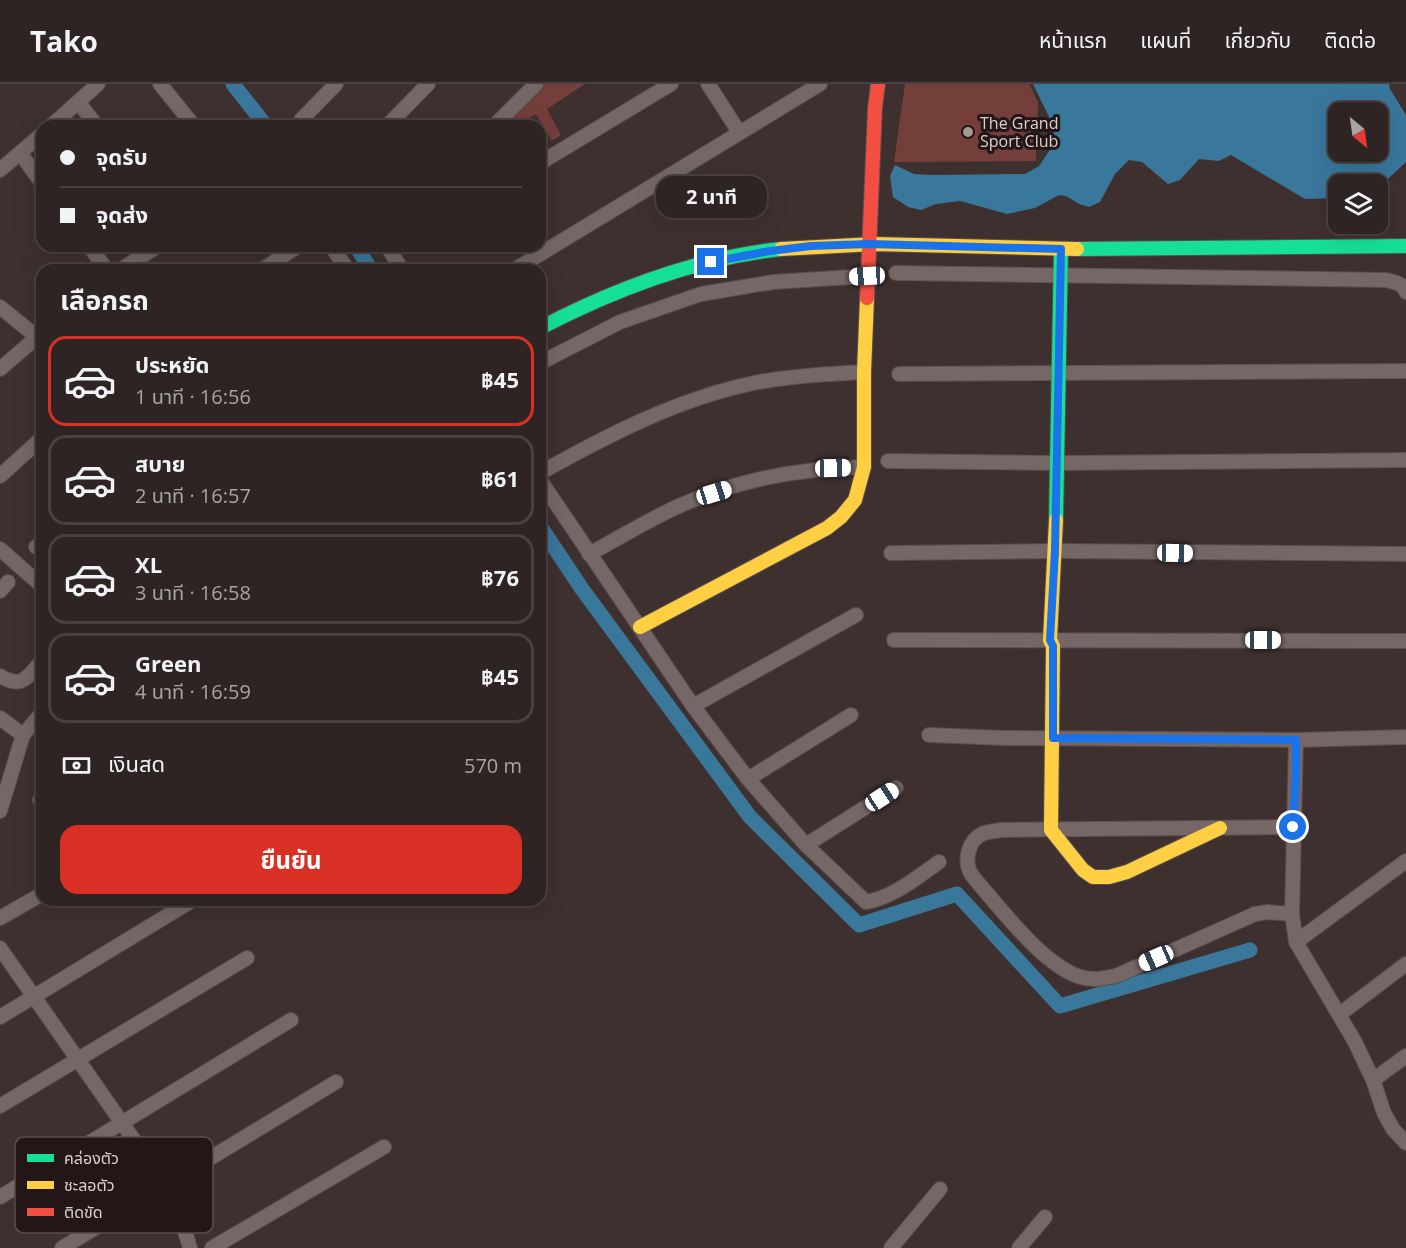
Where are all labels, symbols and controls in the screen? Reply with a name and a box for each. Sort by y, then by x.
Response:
text: Tako [30,22,98,60]
text: หน้าแรก [1039,26,1107,54]
text: แผนที่ [1140,26,1191,54]
text: เกี่ยวกับ [1224,26,1291,54]
text: ติดต่อ [1324,26,1376,54]
north arrow [1328,102,1388,162]
map controls [1328,102,1388,234]
place label: The Grand Sport Club [980,112,1058,152]
marker: The Grand Sport Club [961,125,975,139]
text: จุดรับ [96,141,148,171]
button: layers [1328,174,1388,234]
callout: 2 นาที [656,175,766,217]
text: 2 นาที [686,183,737,210]
text: จุดส่ง [96,199,148,229]
route end [697,248,724,275]
car [849,266,885,286]
text: เลือกรถ [60,281,149,318]
text: ประหยัด [135,349,210,379]
icon: car [63,354,117,408]
text: ฿45 [481,364,519,394]
text: 1 นาที · 16:56 [135,383,251,410]
text: สบาย [135,448,185,478]
icon: car [63,453,117,507]
car [815,459,851,477]
text: ฿61 [481,463,519,493]
car [694,479,734,507]
text: 2 นาที · 16:57 [135,482,251,509]
car [1157,544,1193,562]
text: XL [135,549,162,579]
icon: car [63,552,117,606]
text: ฿76 [481,562,519,592]
text: 3 นาที · 16:58 [135,579,251,606]
car [1245,631,1281,649]
text: Green [135,648,201,678]
icon: car [63,651,117,705]
text: ฿45 [481,661,519,691]
text: 4 นาที · 16:59 [135,678,251,705]
text: เงินสด [108,748,165,778]
icon: cash [60,749,93,782]
text: 570 m [464,752,522,779]
car [862,780,902,814]
route start [1279,813,1306,840]
button: ยืนยัน [60,825,522,894]
car [1136,942,1176,974]
legend [15,1137,213,1233]
text: คล่องตัว [64,1147,119,1169]
text: ชะลอตัว [64,1174,115,1196]
text: ติดขัด [64,1201,103,1223]

